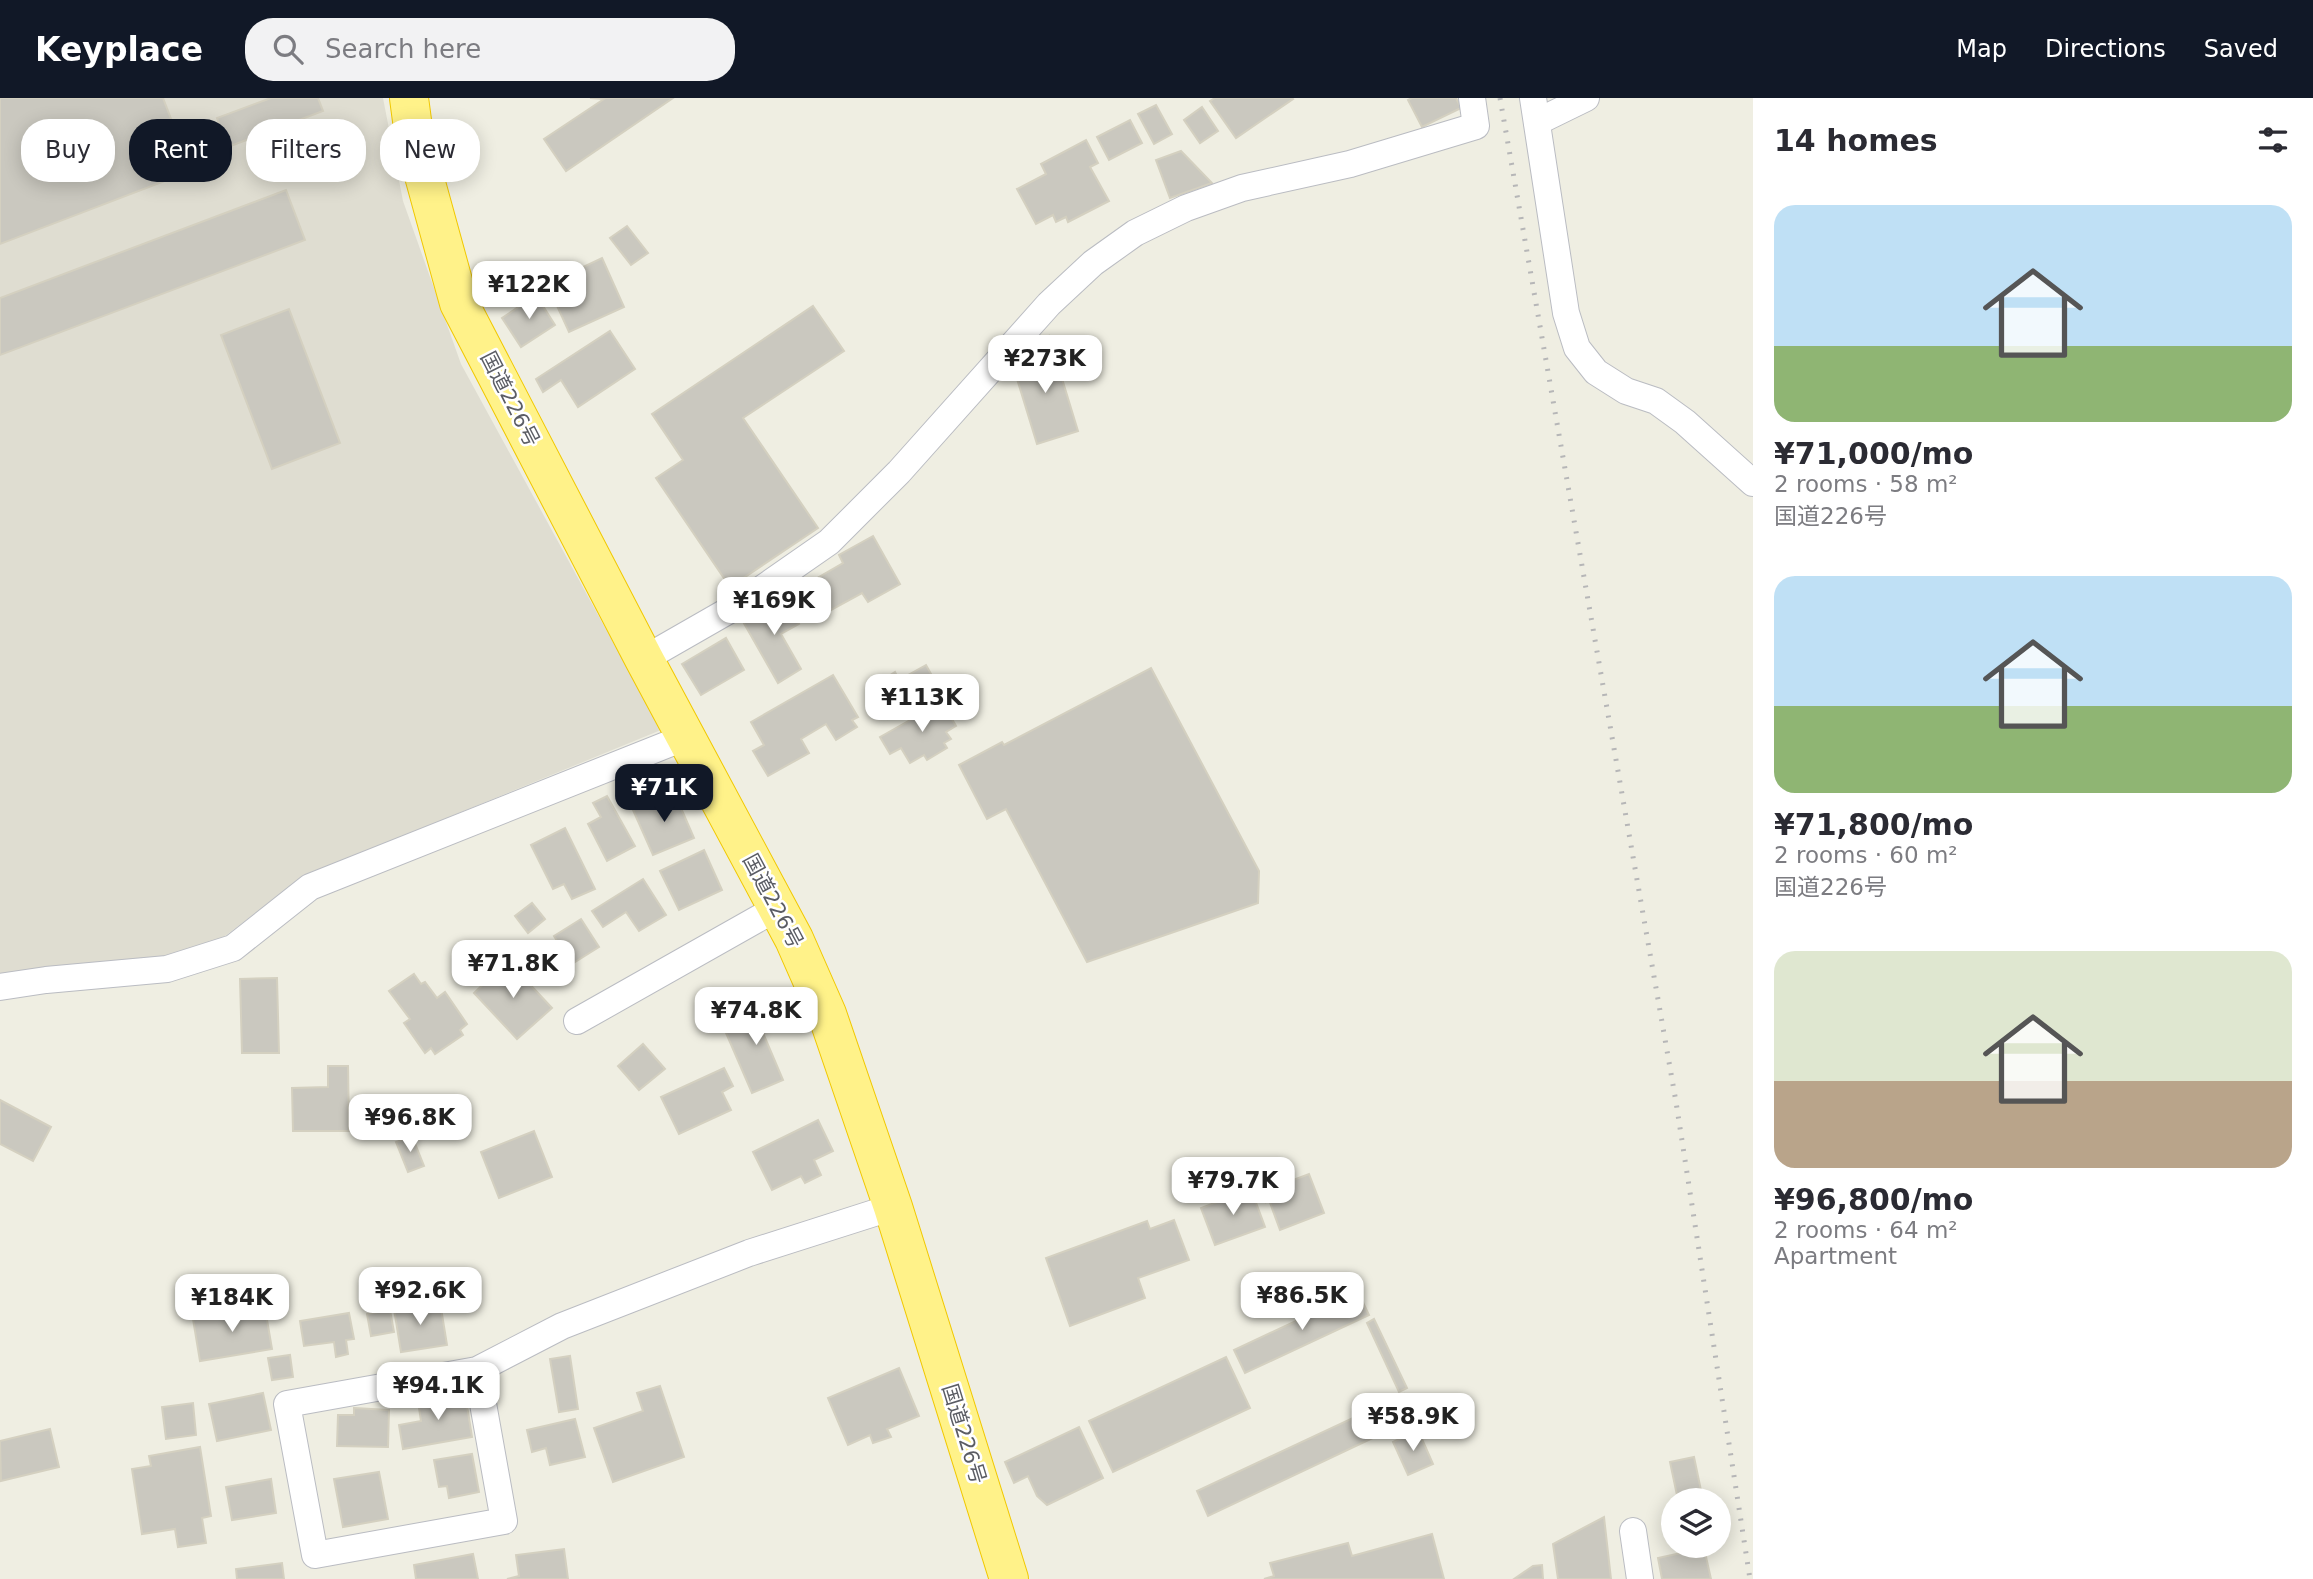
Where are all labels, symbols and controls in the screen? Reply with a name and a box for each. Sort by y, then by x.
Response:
search box [245,18,735,81]
text: Keyplace [35,30,203,69]
icon: search [269,30,307,68]
text: Search here [325,34,481,64]
text: Map [1956,35,2007,63]
text: Directions [2045,35,2166,63]
text: Saved [2204,35,2278,63]
chip: Buy [21,119,115,182]
chip: Rent [129,119,232,182]
chip: Filters [246,119,366,182]
chip: New [380,119,480,182]
icon: filters [2254,121,2292,159]
text: 14 homes [1774,123,1938,158]
icon: home [1970,250,2096,376]
pin: ¥122K [480,262,578,321]
text: ¥122K [488,271,570,297]
pin: ¥273K [996,336,1094,395]
text: ¥273K [1004,345,1086,371]
street label: 国道226号 [476,348,544,450]
text: ¥71,000/mo [1774,436,1973,471]
text: 2 rooms · 58 m² [1774,471,1958,497]
text: 国道226号 [1774,503,1887,529]
pin: ¥169K [725,578,823,637]
text: ¥169K [733,587,815,613]
icon: home [1970,621,2096,747]
pin: ¥113K [873,674,971,734]
text: ¥113K [881,684,963,710]
pin: ¥71K [623,764,705,824]
text: ¥71K [631,774,697,800]
text: ¥71,800/mo [1774,807,1973,842]
text: 2 rooms · 60 m² [1774,842,1958,868]
street label: 国道226号 [738,850,808,952]
text: 国道226号 [1774,874,1887,900]
pin: ¥71.8K [456,940,570,1000]
text: ¥71.8K [468,950,558,976]
pin: ¥74.8K [699,988,813,1047]
icon: home [1970,996,2096,1122]
text: ¥74.8K [711,997,801,1023]
pin: ¥96.8K [353,1094,467,1154]
text: ¥96.8K [365,1104,455,1130]
pin: ¥79.7K [1176,1158,1290,1217]
text: ¥79.7K [1188,1167,1278,1193]
text: ¥96,800/mo [1774,1182,1973,1217]
text: 2 rooms · 64 m² [1774,1217,1958,1243]
text: Apartment [1774,1243,1897,1269]
pin: ¥92.6K [363,1268,477,1327]
pin: ¥86.5K [1245,1272,1359,1332]
pin: ¥184K [183,1274,281,1334]
text: ¥92.6K [375,1277,465,1303]
text: ¥86.5K [1257,1282,1347,1308]
text: ¥184K [191,1284,273,1310]
pin: ¥94.1K [381,1362,495,1422]
text: ¥94.1K [393,1372,483,1398]
street label: 国道226号 [937,1381,991,1487]
pin: ¥58.9K [1356,1394,1470,1453]
text: ¥58.9K [1368,1403,1458,1429]
map controls [1661,1488,1731,1558]
button: layers [1661,1488,1731,1558]

